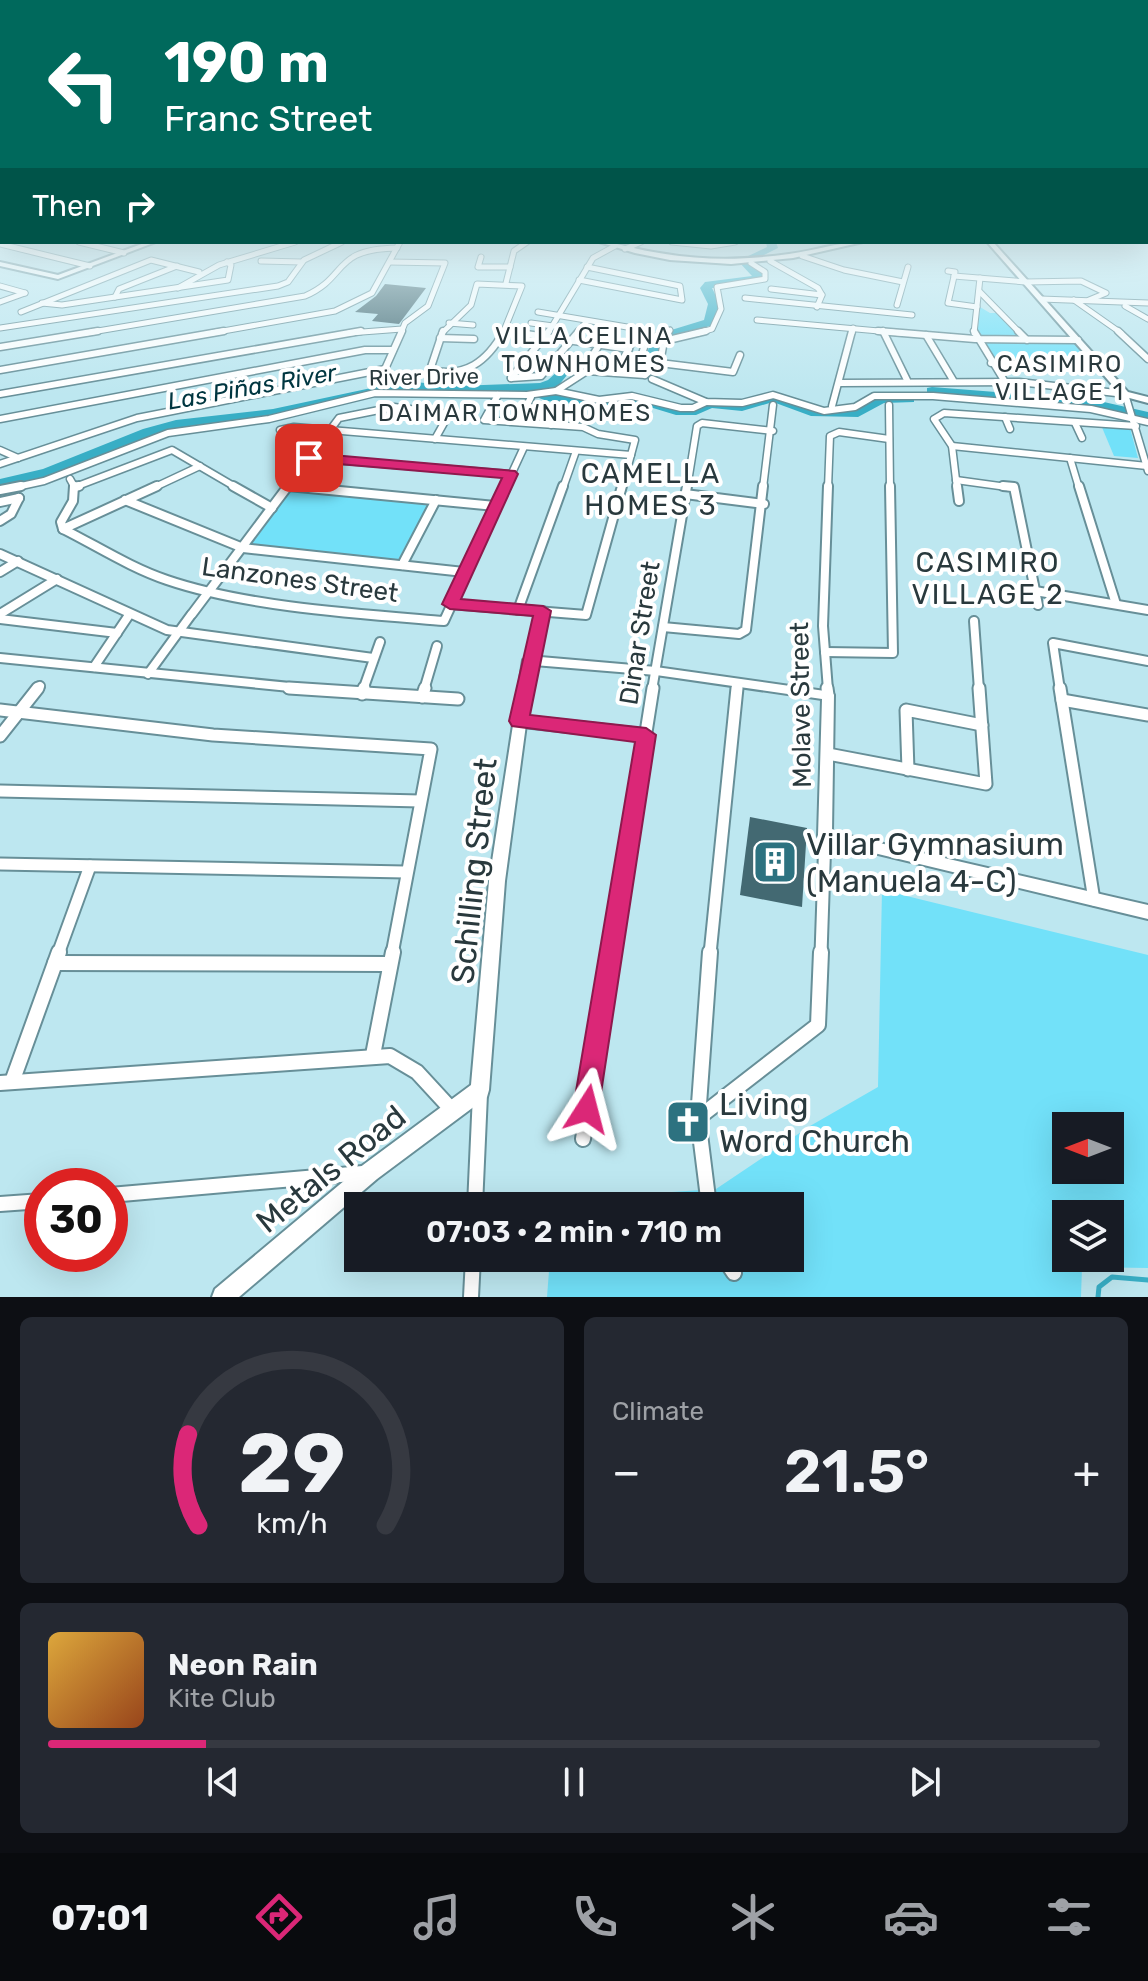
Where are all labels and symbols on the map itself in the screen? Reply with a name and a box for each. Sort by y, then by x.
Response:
district label: VILLA CELINA TOWNHOMES [495,322,673,378]
district label: CASIMIRO VILLAGE 1 [995,350,1125,406]
water label: Las Piñas River [166,358,339,416]
street label: River Drive [369,363,479,391]
district label: DAIMAR TOWNHOMES [378,399,652,427]
pin [275,424,343,492]
district label: CAMELLA HOMES 3 [581,457,721,522]
district label: CASIMIRO VILLAGE 2 [911,546,1065,611]
street label: Lanzones Street [200,551,400,609]
street label: Dinar Street [613,559,667,707]
street label: Molave Street [784,622,818,788]
street label: Schilling Street [443,756,505,986]
place label: Villar Gymnasium (Manuela 4-C) [806,825,1064,900]
building icon: Villar Gymnasium (Manuela 4-C) [751,838,799,886]
position arrow [545,1067,629,1151]
place label: Living Word Church [719,1085,910,1160]
street label: Metals Road [249,1097,413,1241]
church icon: Living Word Church [664,1098,712,1146]
north arrow [1052,1112,1124,1184]
speed limit sign: 30 [24,1168,128,1272]

